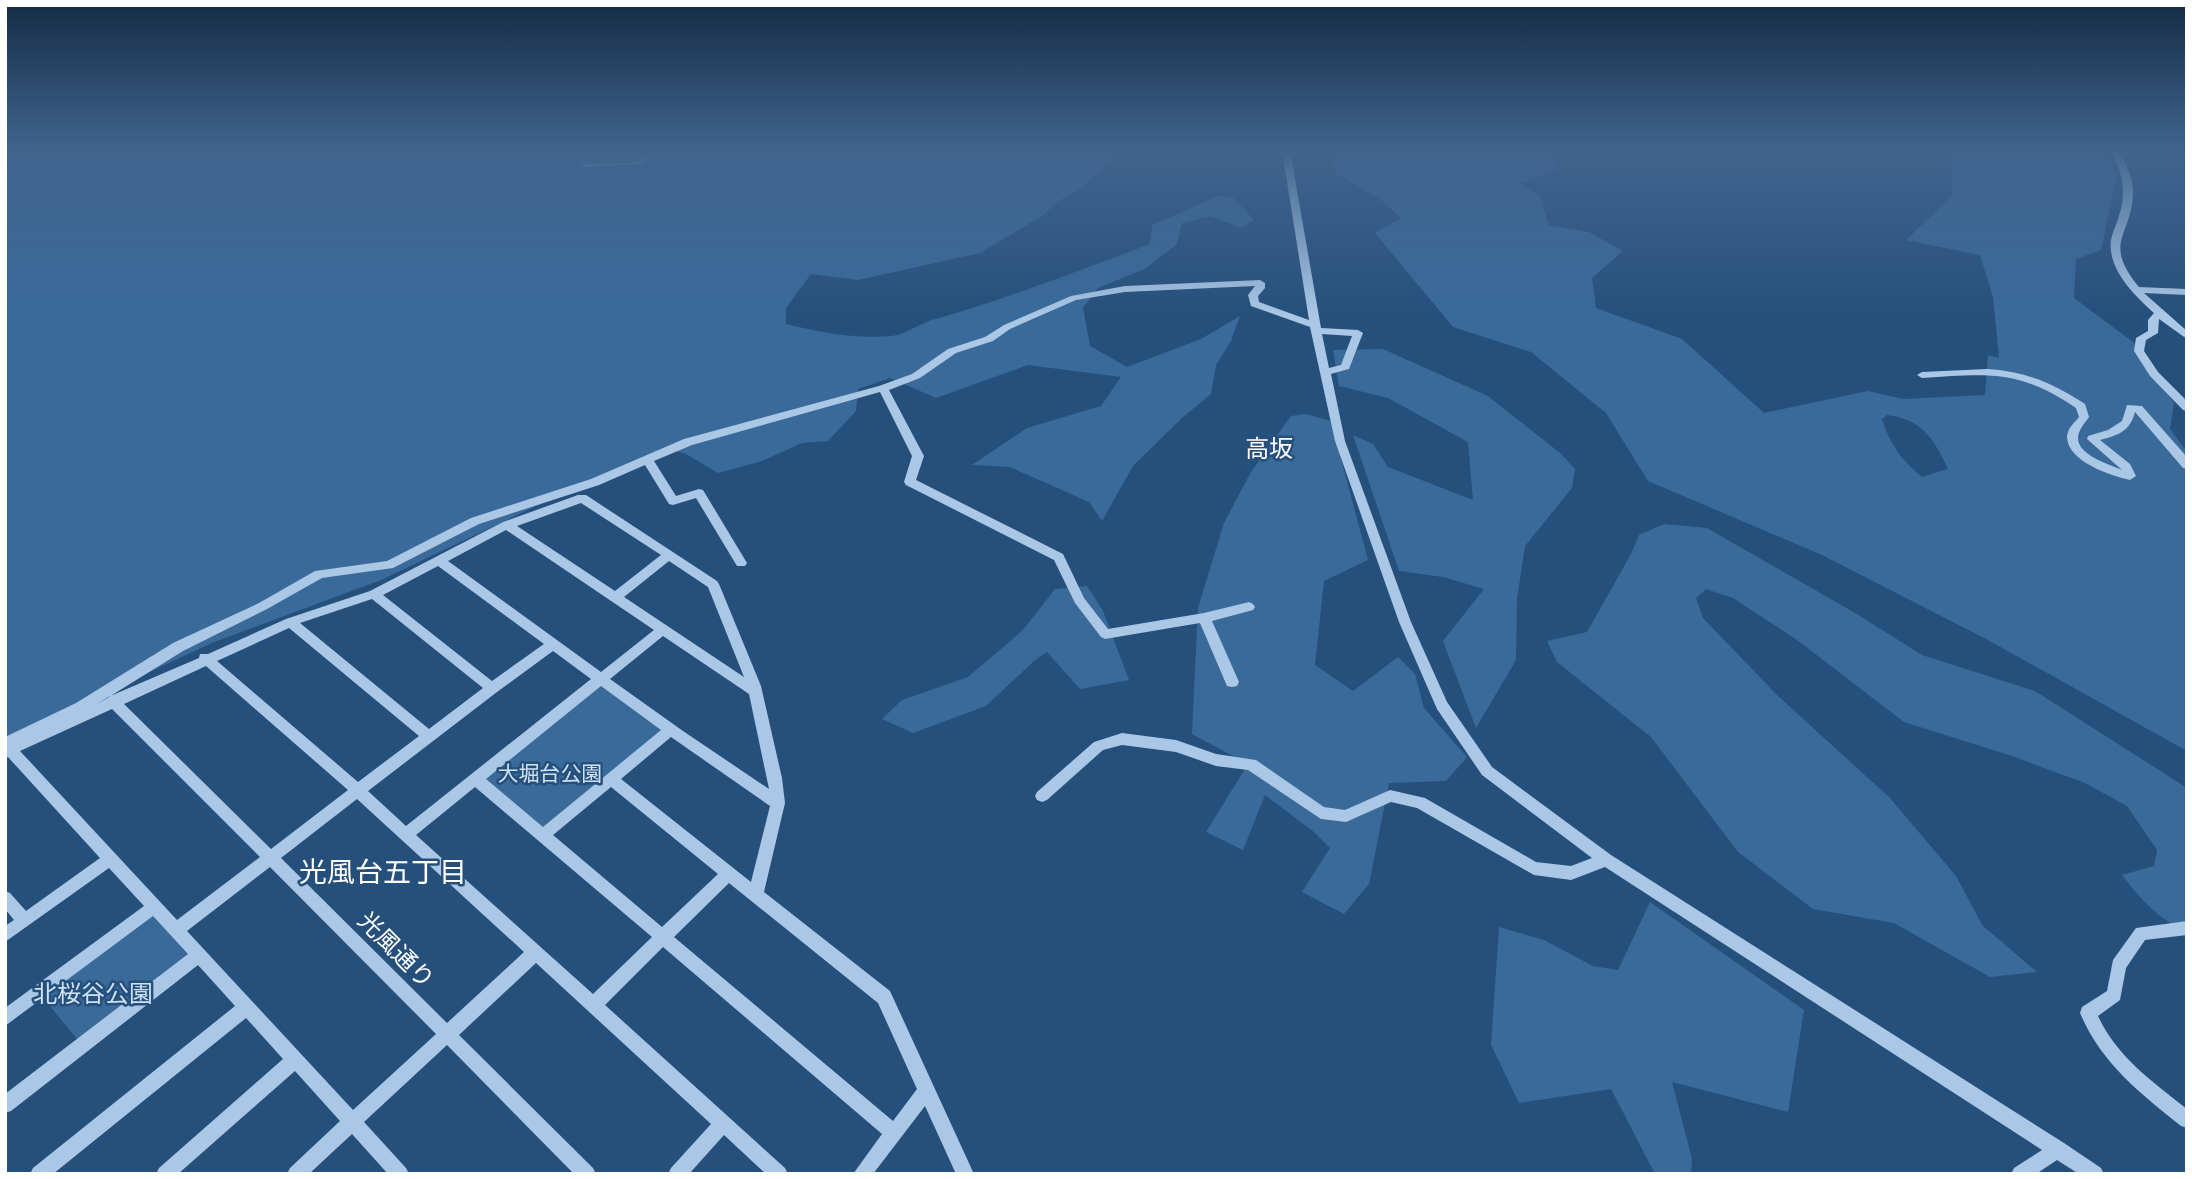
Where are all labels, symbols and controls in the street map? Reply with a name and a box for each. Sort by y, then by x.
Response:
district label: 高坂 [1245,433,1293,464]
park label: 大堀台公園 [498,760,603,787]
district label: 光風台五丁目 [299,853,467,890]
street label: 光風通り [351,905,441,995]
park label: 北桜谷公園 [33,978,153,1009]

